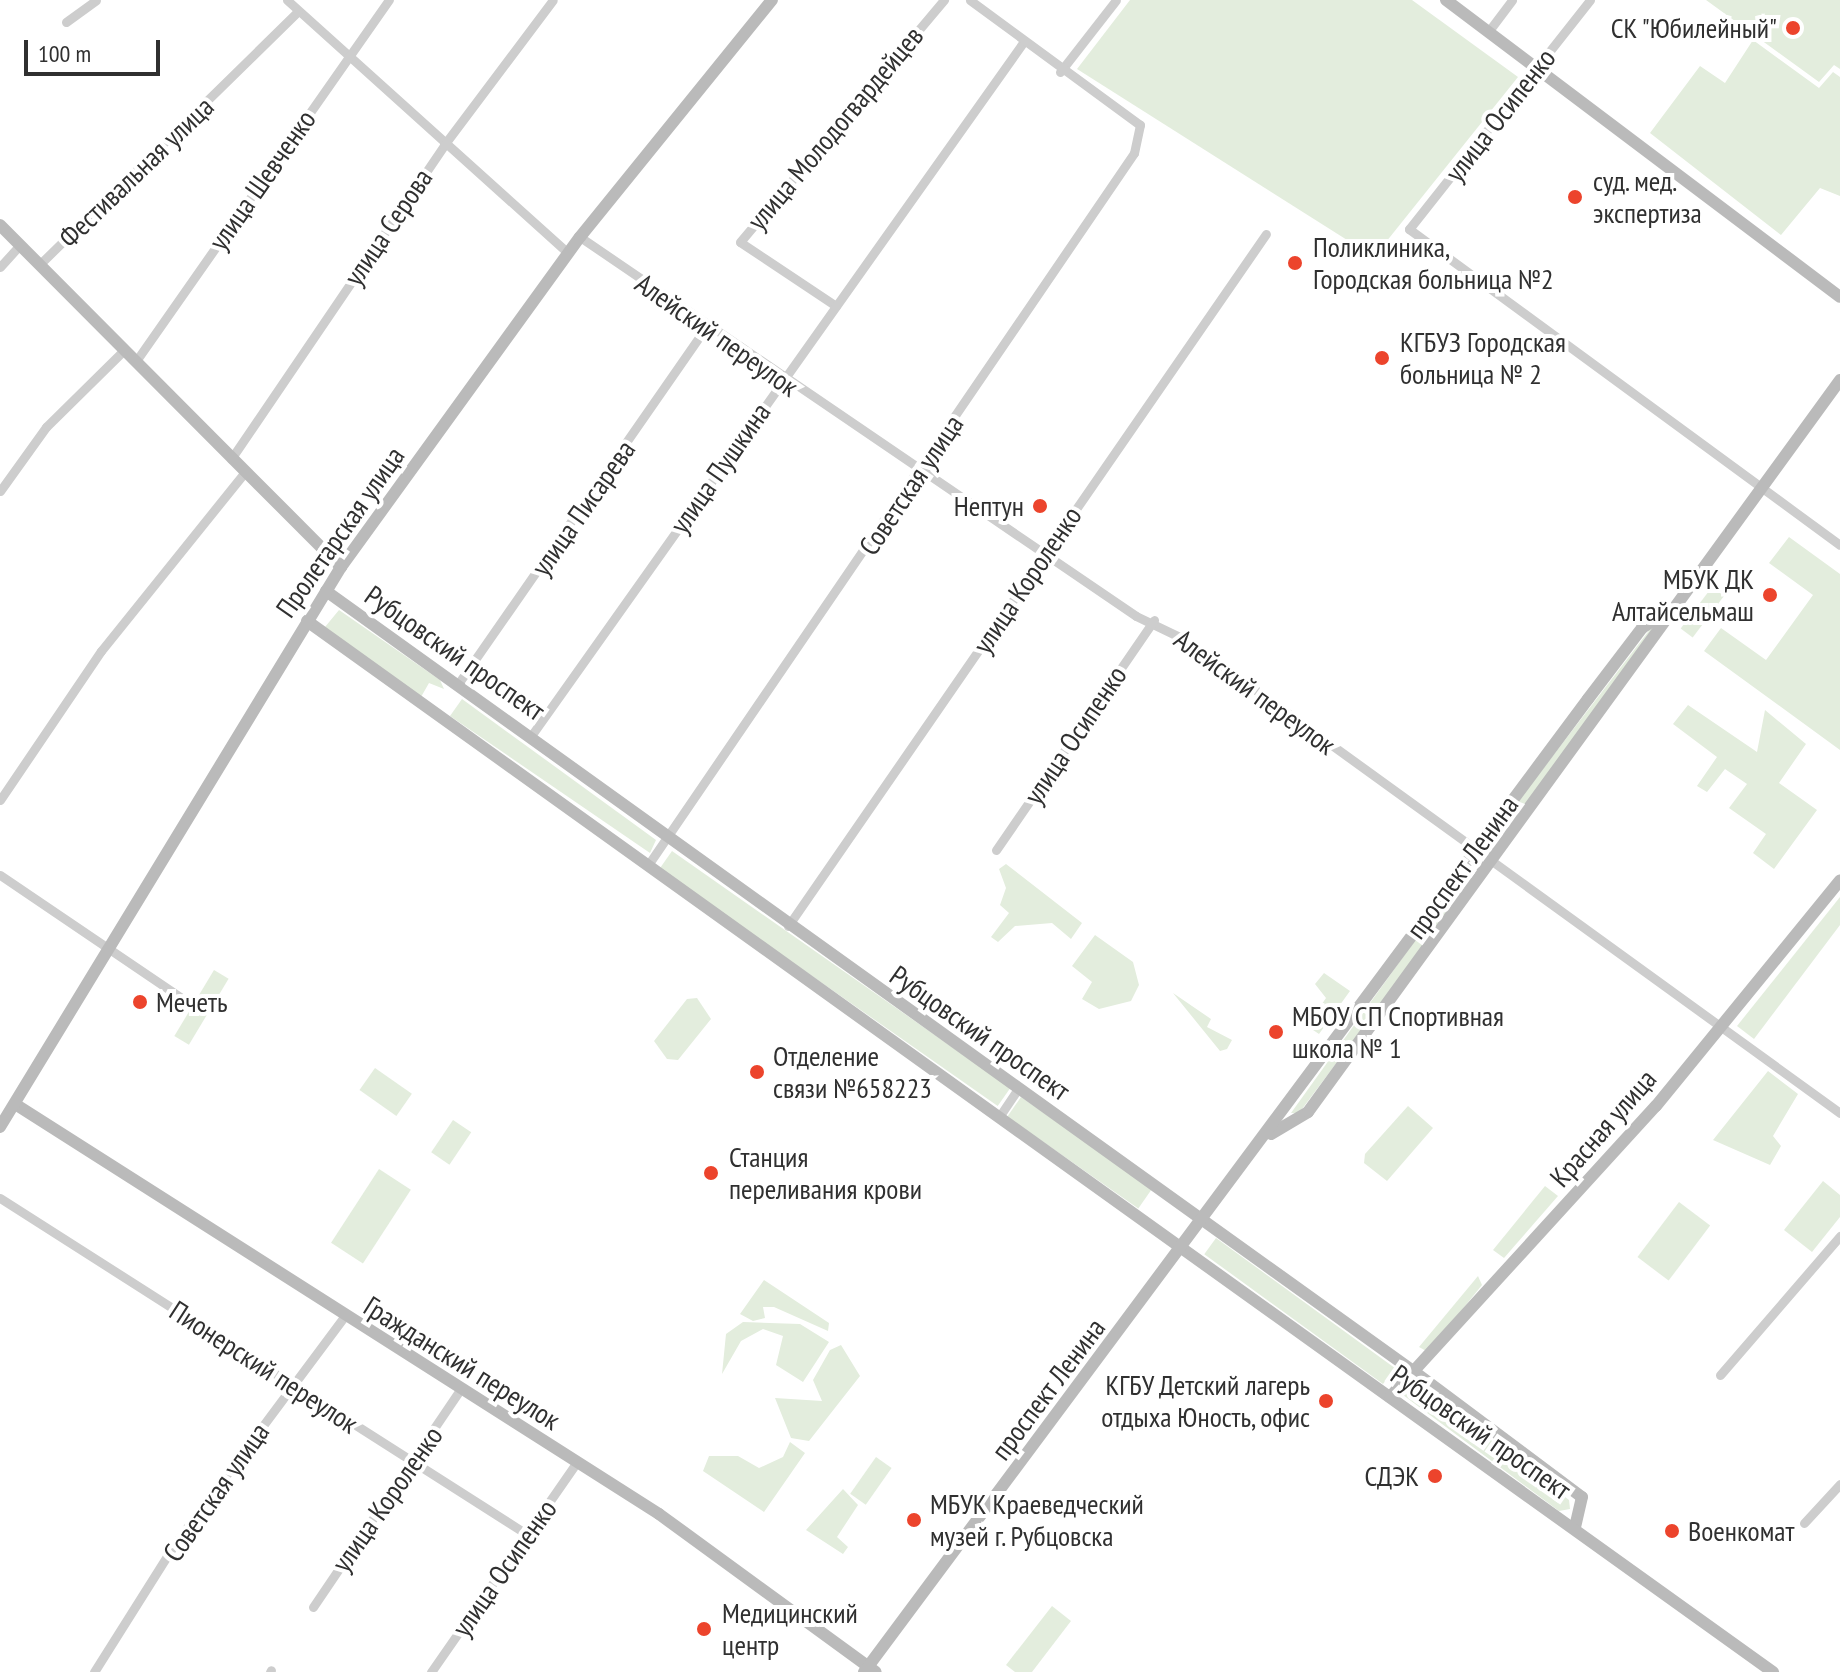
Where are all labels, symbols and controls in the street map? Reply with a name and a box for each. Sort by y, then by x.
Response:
place label: СК "Юбилейный" [1609,11,1777,45]
street label: улица Молодогвардейцев [740,19,930,237]
marker: СК "Юбилейный" [1784,19,1802,37]
scale bar [28,24,164,74]
text: 100 m [38,38,91,69]
street label: улица Осипенко [1438,42,1562,188]
street label: Фестивальная улица [52,90,220,254]
street label: улица Шевченко [201,103,323,257]
street label: улица Серова [337,162,439,292]
place label: суд. мед. экспертиза [1593,164,1702,230]
marker: суд. мед. экспертиза [1564,186,1586,208]
place label: Поликлиника, Городская больница №2 [1313,230,1554,296]
marker: Поликлиника, Городская больница №2 [1284,252,1306,274]
street label: Алейский переулок [629,266,805,404]
place label: КГБУЗ Городская больница № 2 [1400,325,1566,391]
marker: КГБУЗ Городская больница № 2 [1371,347,1393,369]
street label: улица Пушкина [663,396,777,540]
street label: Советская улица [852,409,970,561]
street label: улица Писарева [524,434,642,582]
street label: Пролетарская улица [269,440,411,624]
place label: Нептун [954,489,1024,523]
marker: Нептун [1031,497,1049,515]
street label: улица Короленко [966,500,1088,660]
place label: МБУК ДК Алтайсельмаш [1612,562,1754,628]
street label: Рубцовский проспект [359,578,551,728]
marker: МБУК ДК Алтайсельмаш [1761,586,1779,604]
street label: Алейский переулок [1168,622,1342,762]
street label: улица Осипенко [1016,660,1134,810]
street label: проспект Ленина [1399,789,1525,945]
street label: Рубцовский проспект [884,958,1076,1108]
place label: Мечеть [156,985,228,1019]
marker: Мечеть [131,993,149,1011]
place label: МБОУ СП Спортивная школа № 1 [1292,999,1505,1065]
marker: МБОУ СП Спортивная школа № 1 [1267,1023,1285,1041]
place label: Отделение связи №658223 [773,1039,932,1105]
street label: Красная улица [1543,1062,1663,1194]
marker: Отделение связи №658223 [748,1063,766,1081]
place label: Станция переливания крови [729,1140,922,1206]
marker: Станция переливания крови [700,1162,722,1184]
street label: Гражданский переулок [358,1289,566,1437]
street label: Пионерский переулок [164,1294,364,1440]
street label: проспект Ленина [984,1311,1112,1467]
street label: Рубцовский проспект [1385,1357,1577,1507]
place label: КГБУ Детский лагерь отдыха Юность, офис [1099,1368,1310,1434]
marker: КГБУ Детский лагерь отдыха Юность, офис [1317,1392,1335,1410]
street label: Советская улица [156,1416,276,1568]
street label: улица Короленко [324,1420,450,1578]
place label: СДЭК [1365,1459,1419,1493]
marker: СДЭК [1426,1467,1444,1485]
place label: МБУК Краеведческий музей г. Рубцовска [930,1487,1144,1553]
street label: улица Осипенко [445,1493,563,1643]
marker: МБУК Краеведческий музей г. Рубцовска [905,1511,923,1529]
place label: Военкомат [1688,1514,1794,1548]
marker: Военкомат [1663,1522,1681,1540]
place label: Медицинский центр [722,1596,858,1662]
marker: Медицинский центр [693,1618,715,1640]

